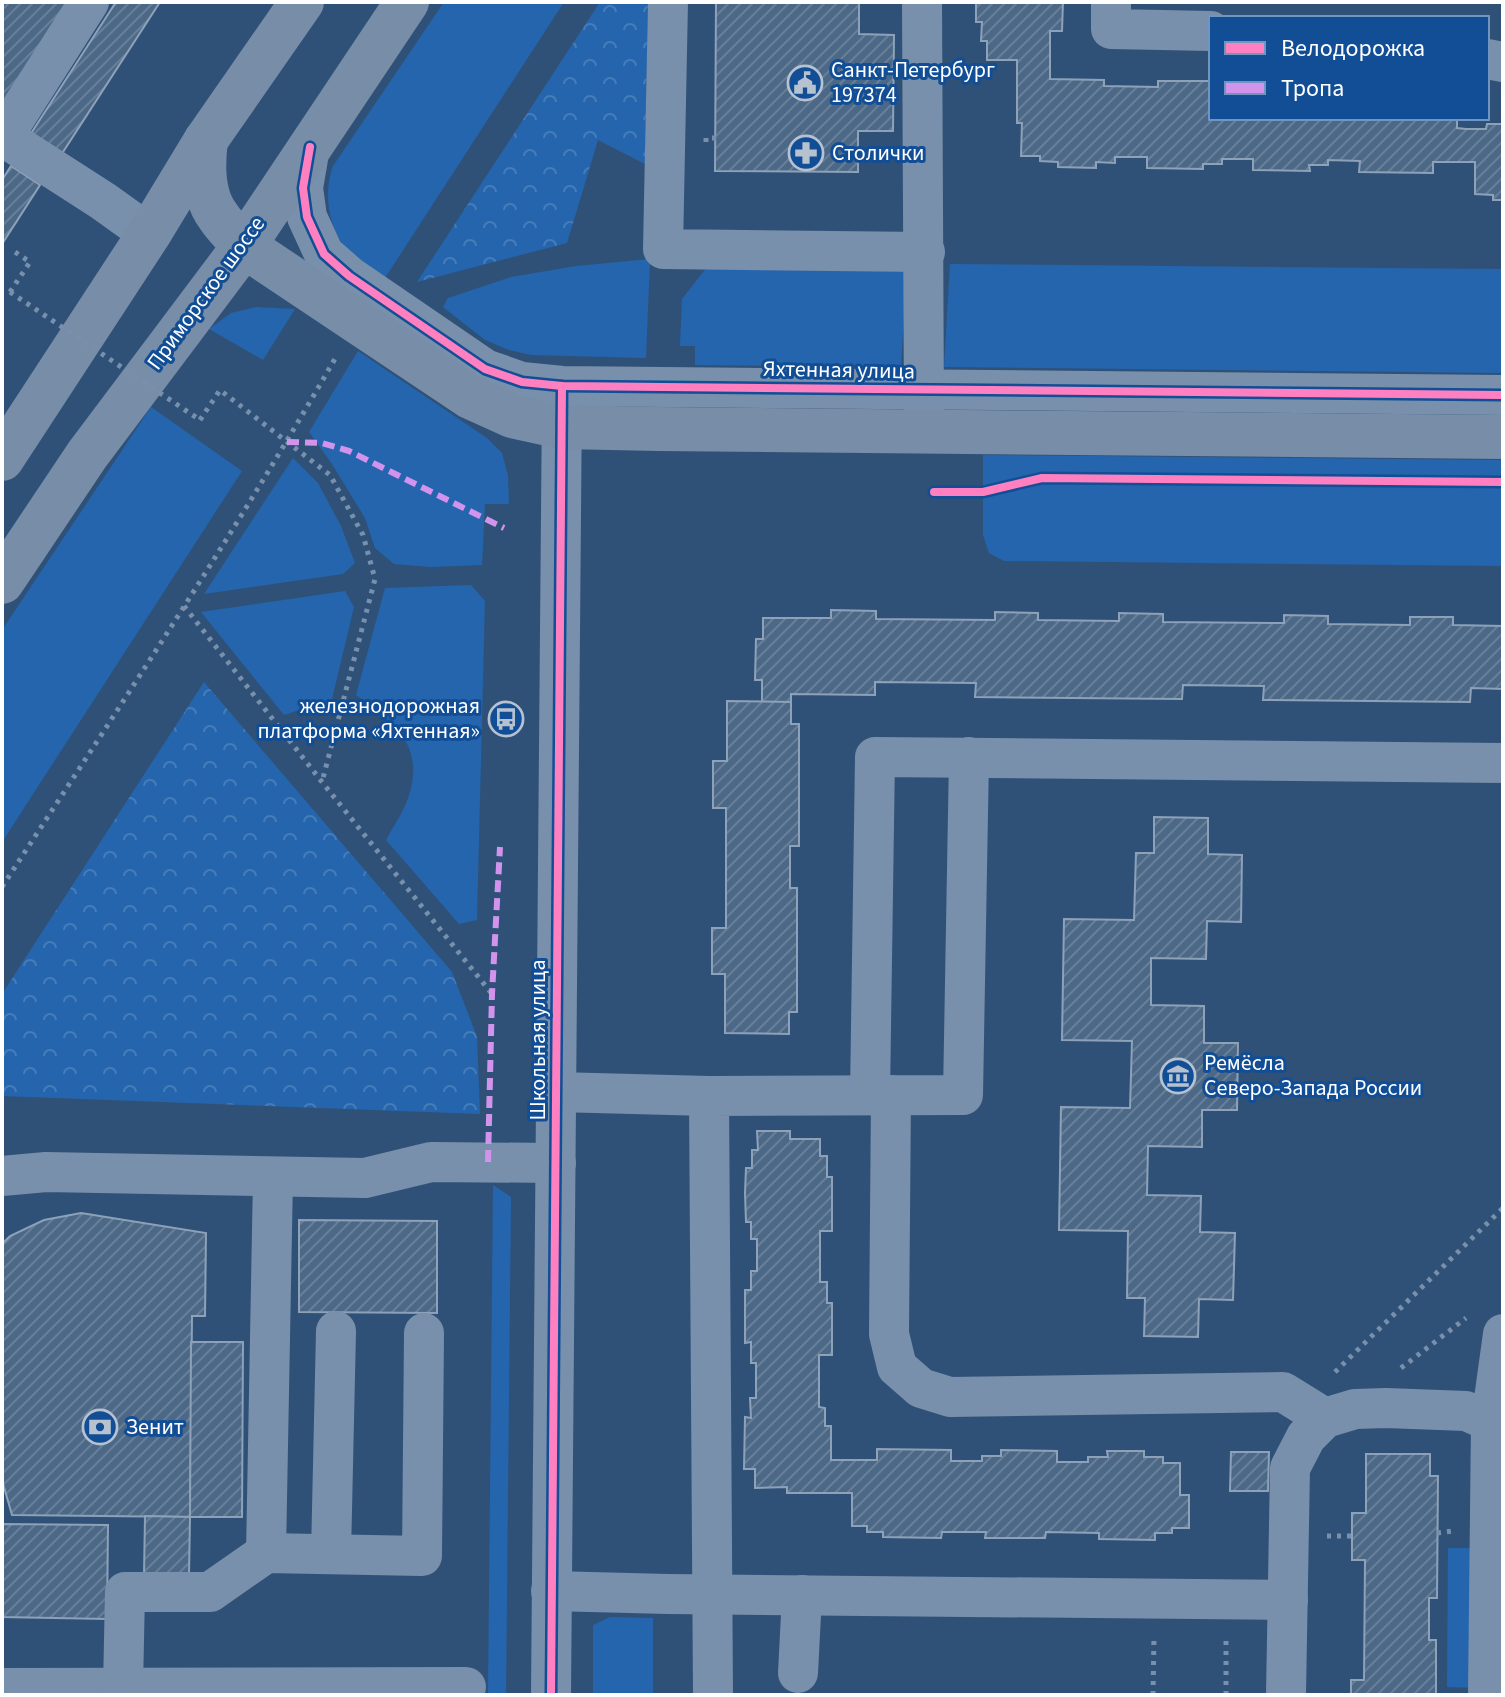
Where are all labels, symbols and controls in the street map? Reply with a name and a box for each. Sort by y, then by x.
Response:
legend [1209,16,1489,120]
text: Велодорожка [1281,31,1425,66]
place label: Санкт-Петербург 197374 [831,54,995,111]
public building icon: Санкт-Петербург 197374 [786,64,824,102]
text: Тропа [1281,71,1344,106]
pharmacy icon: Столички [787,134,825,172]
place label: Столички [832,137,924,169]
street label: Приморское шоссе [139,209,273,376]
street label: Яхтенная улица [763,353,915,387]
place label: железнодорожная платформа «Яхтенная» [257,690,480,747]
bus stop icon: железнодорожная платформа «Яхтенная» [487,700,525,738]
street label: Школьная улица [522,959,554,1121]
place label: Ремёсла Северо-Запада России [1204,1047,1422,1104]
museum icon: Ремёсла Северо-Запада России [1159,1057,1197,1095]
bank icon: Зенит [81,1408,119,1446]
place label: Зенит [126,1411,184,1443]

